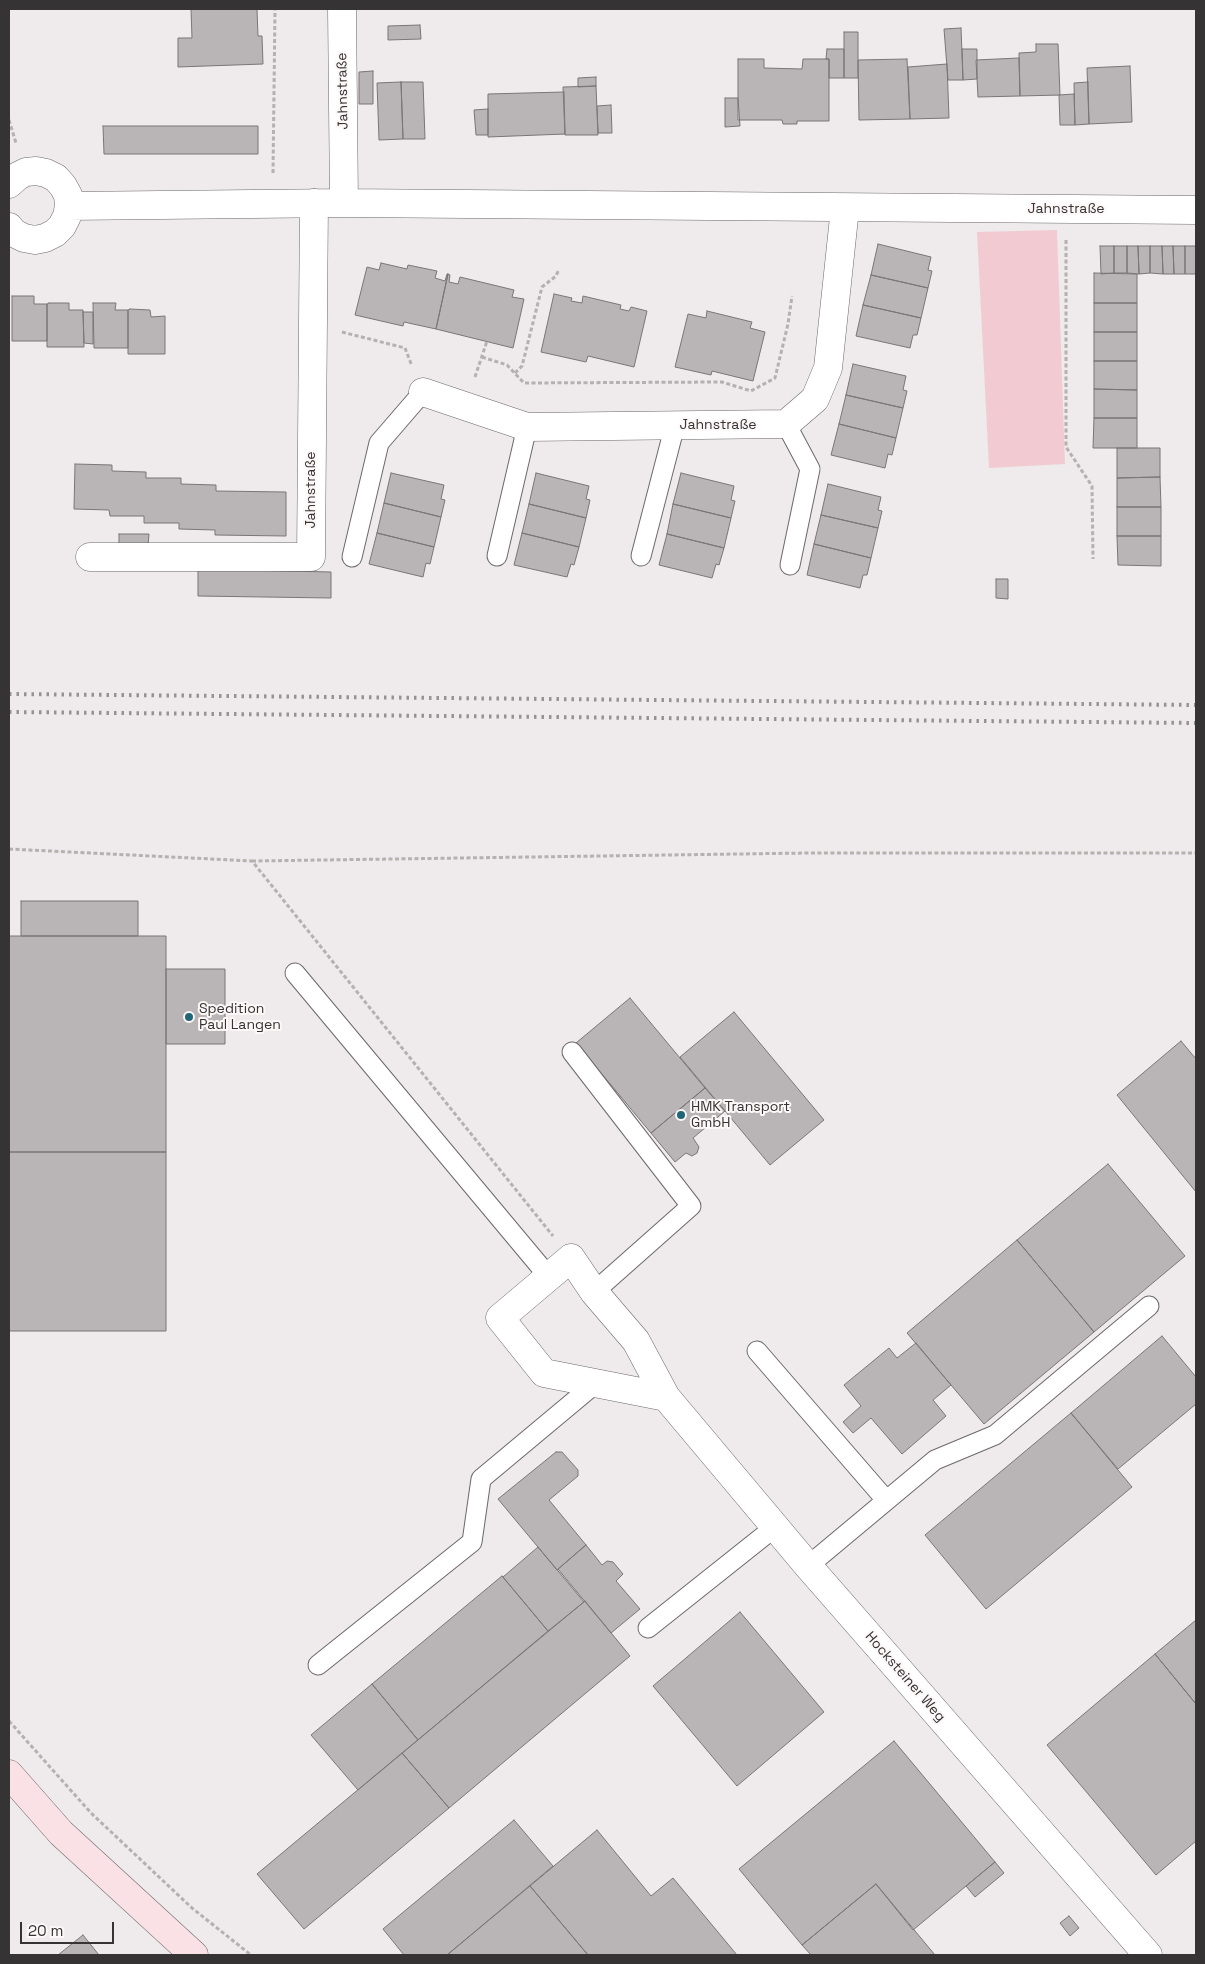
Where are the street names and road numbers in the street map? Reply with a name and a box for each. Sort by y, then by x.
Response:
street label: Jahnstraße [334,52,352,130]
street label: Jahnstraße [1027,201,1105,217]
street label: Jahnstraße [679,417,757,433]
street label: Jahnstraße [303,451,319,529]
street label: Hocksteiner Weg [861,1629,949,1725]

